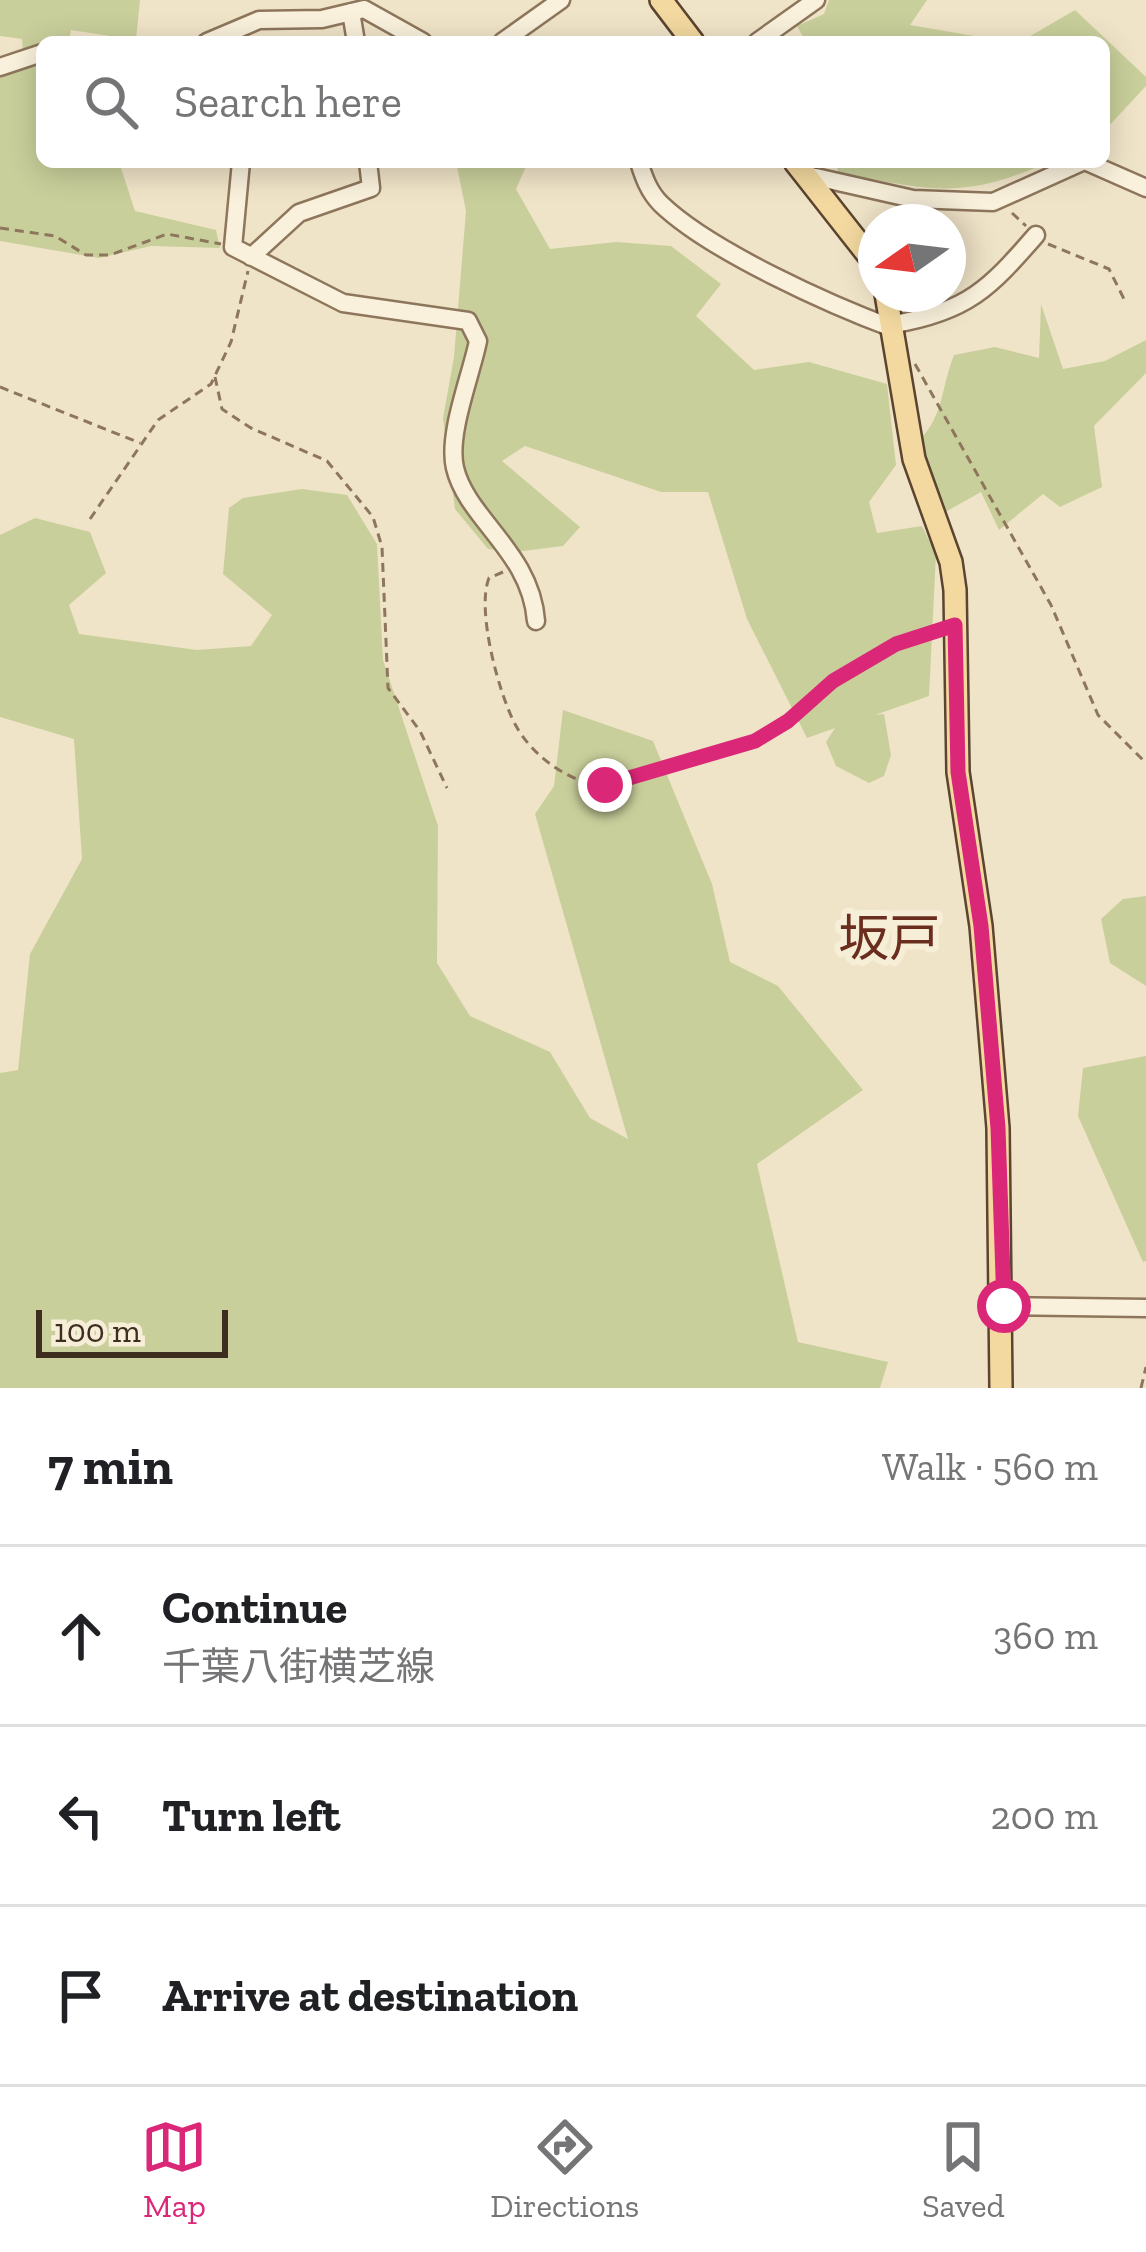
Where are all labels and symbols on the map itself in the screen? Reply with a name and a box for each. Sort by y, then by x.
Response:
north arrow [858,204,966,312]
route end [578,758,632,812]
district label: 坂戸 [838,908,940,969]
route start [977,1279,1031,1333]
scale bar [36,1304,228,1357]

